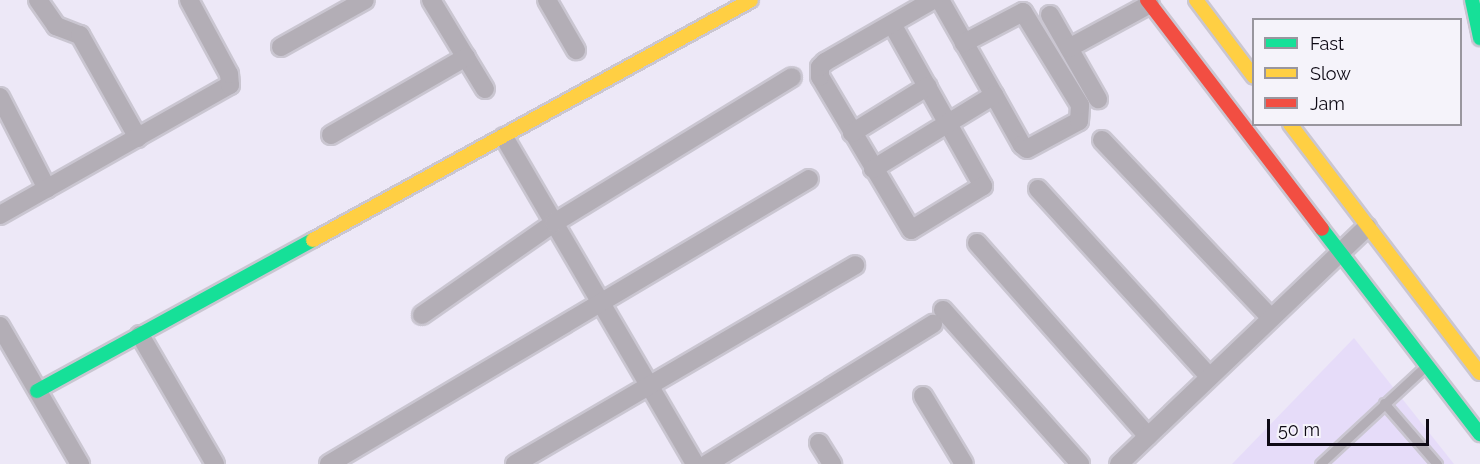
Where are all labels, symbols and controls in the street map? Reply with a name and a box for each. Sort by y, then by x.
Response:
legend [1252,18,1462,126]
text: Fast [1310,33,1344,54]
text: Slow [1310,63,1351,84]
text: Jam [1310,93,1345,114]
scale bar [1270,407,1432,445]
text: 50 m [1278,419,1320,440]

